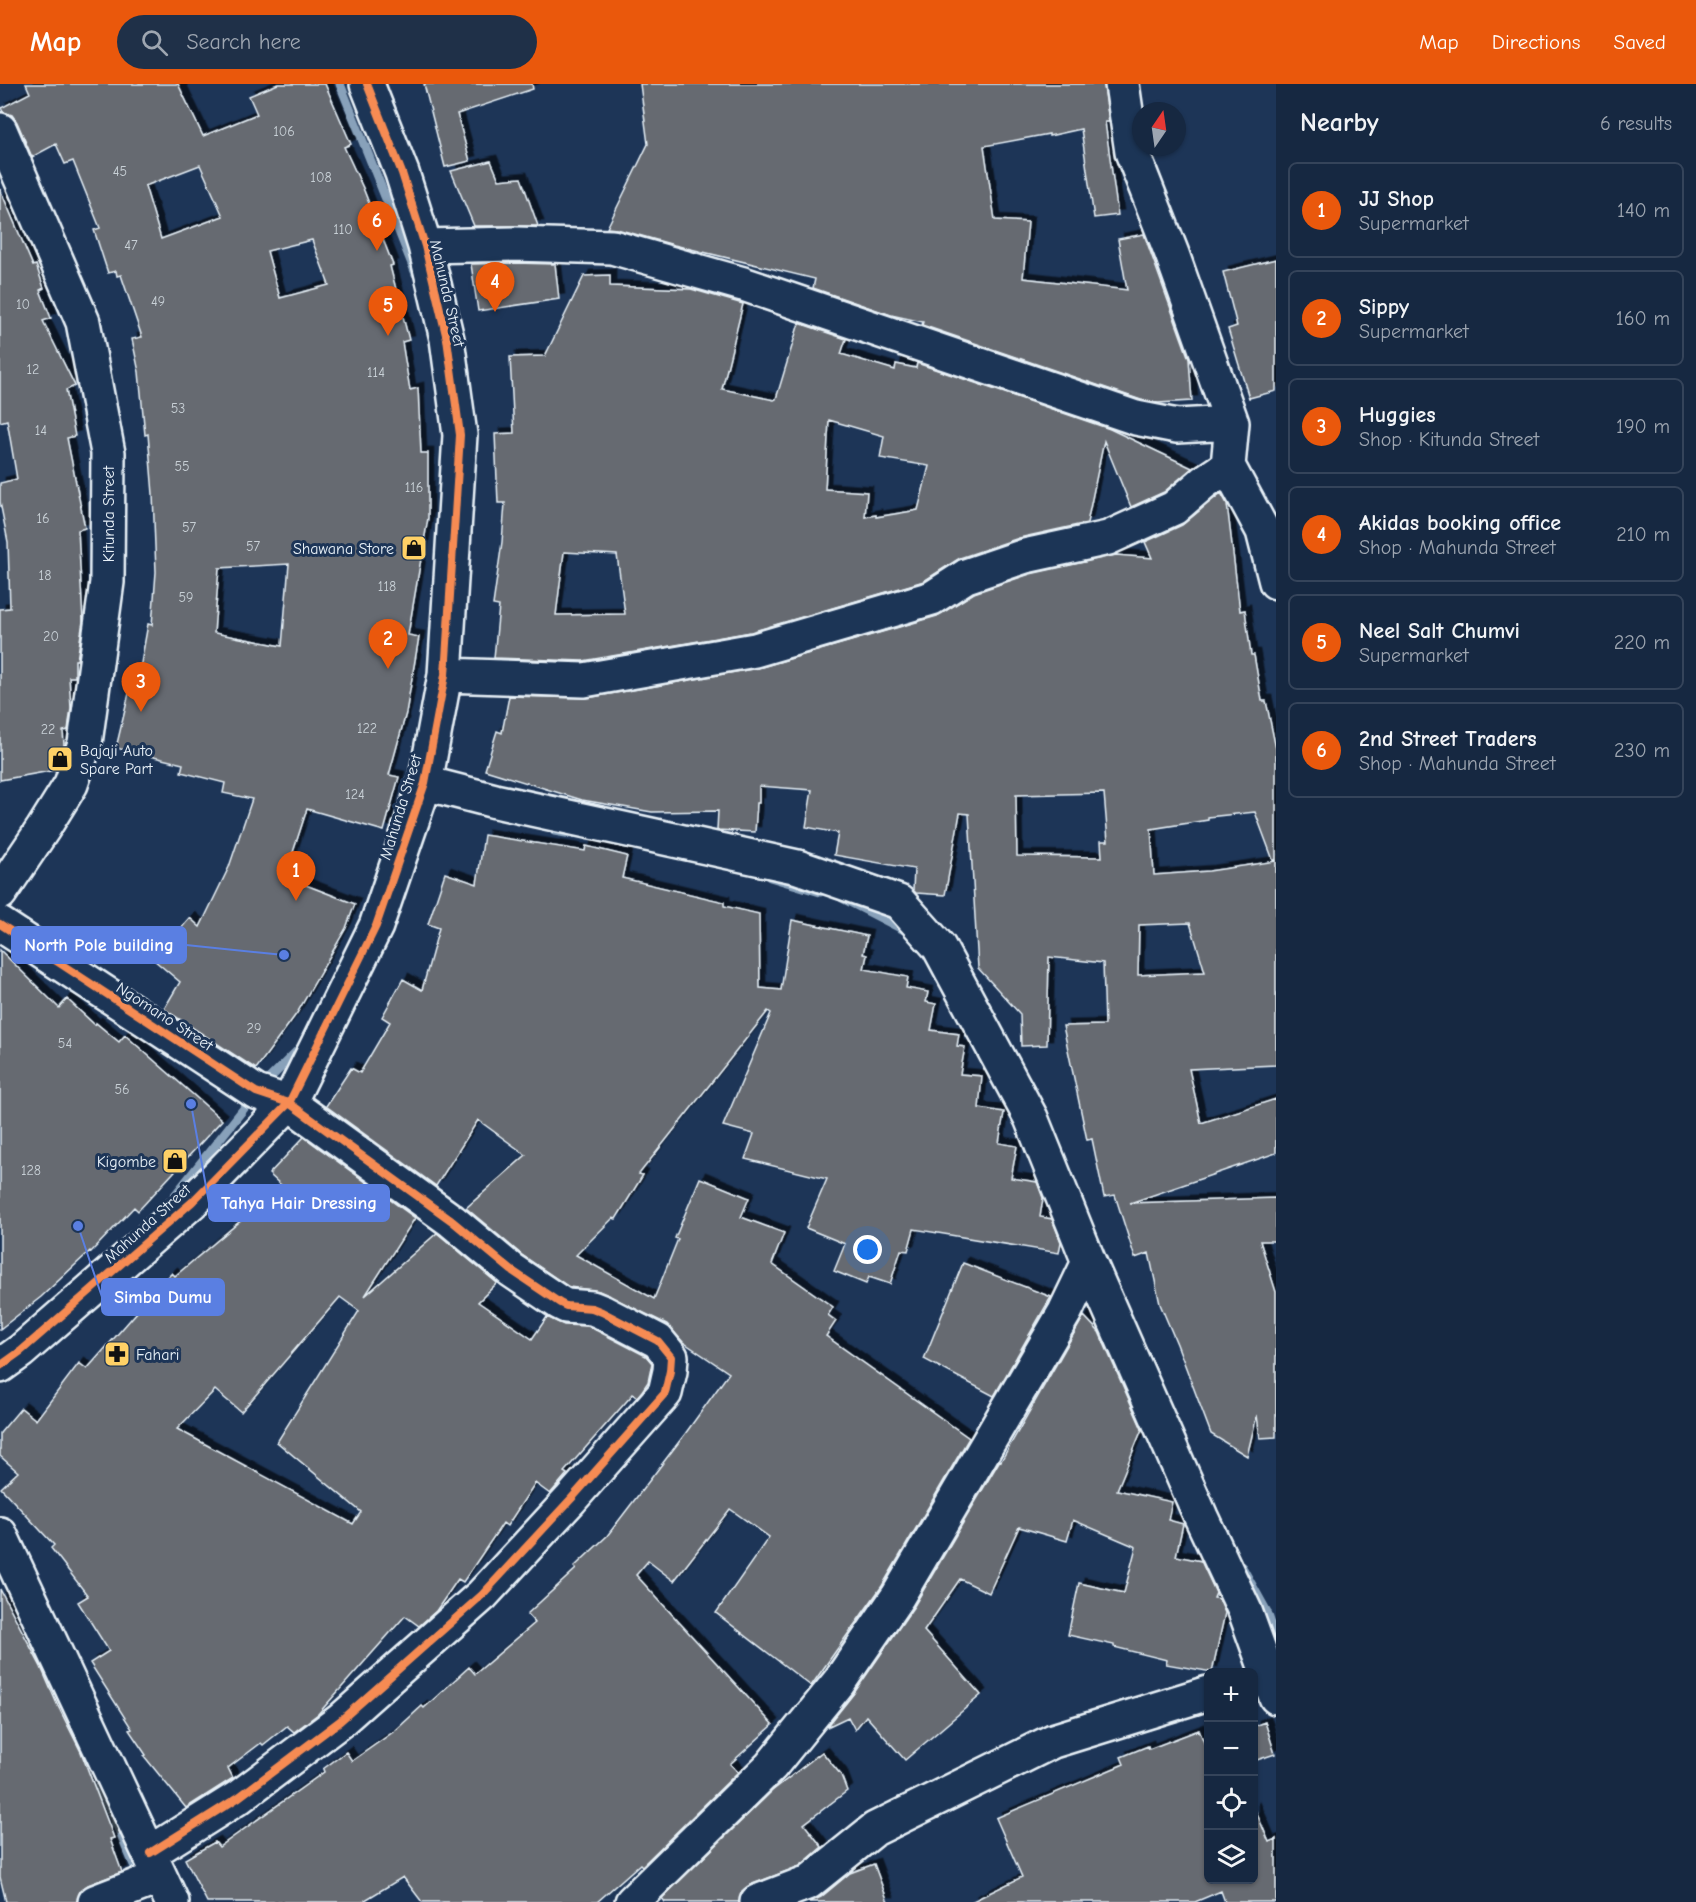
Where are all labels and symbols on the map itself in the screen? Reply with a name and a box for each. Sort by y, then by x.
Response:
north arrow [1132,102,1186,156]
house number: 106 [273,123,295,140]
house number: 45 [113,163,127,180]
house number: 108 [310,169,332,186]
pin: 6 [358,202,397,251]
house number: 110 [333,221,353,238]
house number: 47 [124,237,138,254]
street label: Mahunda Street [426,238,468,349]
pin: 4 [476,262,514,312]
pin: 5 [368,286,408,336]
house number: 49 [151,293,165,310]
house number: 10 [16,296,30,313]
house number: 12 [27,361,39,378]
house number: 114 [367,364,385,381]
house number: 53 [171,400,185,417]
house number: 14 [35,422,47,439]
house number: 55 [174,458,190,475]
street label: Kitunda Street [100,465,118,562]
house number: 116 [405,479,423,496]
house number: 16 [36,510,50,527]
house number: 57 [182,519,196,536]
shop icon: Shawana Store [399,533,429,563]
house number: 57 [246,538,260,555]
place label: Shawana Store [293,540,394,558]
house number: 18 [39,567,51,584]
house number: 118 [378,578,396,595]
house number: 59 [178,589,194,606]
pin: 2 [368,620,408,669]
house number: 20 [43,628,59,645]
pin: 3 [122,662,160,712]
house number: 122 [357,720,377,737]
house number: 22 [41,721,55,738]
place label: Bajaji Auto Spare Part [80,742,153,778]
shop icon: Bajaji Auto Spare Part [45,744,75,774]
street label: Mahunda Street [376,752,426,862]
house number: 124 [345,786,365,803]
pin: 1 [276,852,316,901]
callout: North Pole building [12,927,186,963]
text: North Pole building [24,935,174,956]
street label: Ngomano Street [113,979,217,1055]
house number: 29 [247,1020,261,1037]
house number: 54 [58,1035,72,1052]
house number: 56 [114,1081,130,1098]
shop icon: Kigombe [160,1146,190,1176]
place label: Kigombe [97,1153,156,1171]
house number: 128 [21,1162,41,1179]
street label: Mahunda Street [101,1180,195,1267]
callout: Tahya Hair Dressing [209,1185,389,1221]
text: Tahya Hair Dressing [221,1193,377,1214]
your location [853,1235,882,1264]
callout: Simba Dumu [102,1279,224,1315]
text: Simba Dumu [114,1287,212,1308]
pharmacy icon: Fahari [102,1339,132,1369]
place label: Fahari [136,1346,179,1364]

